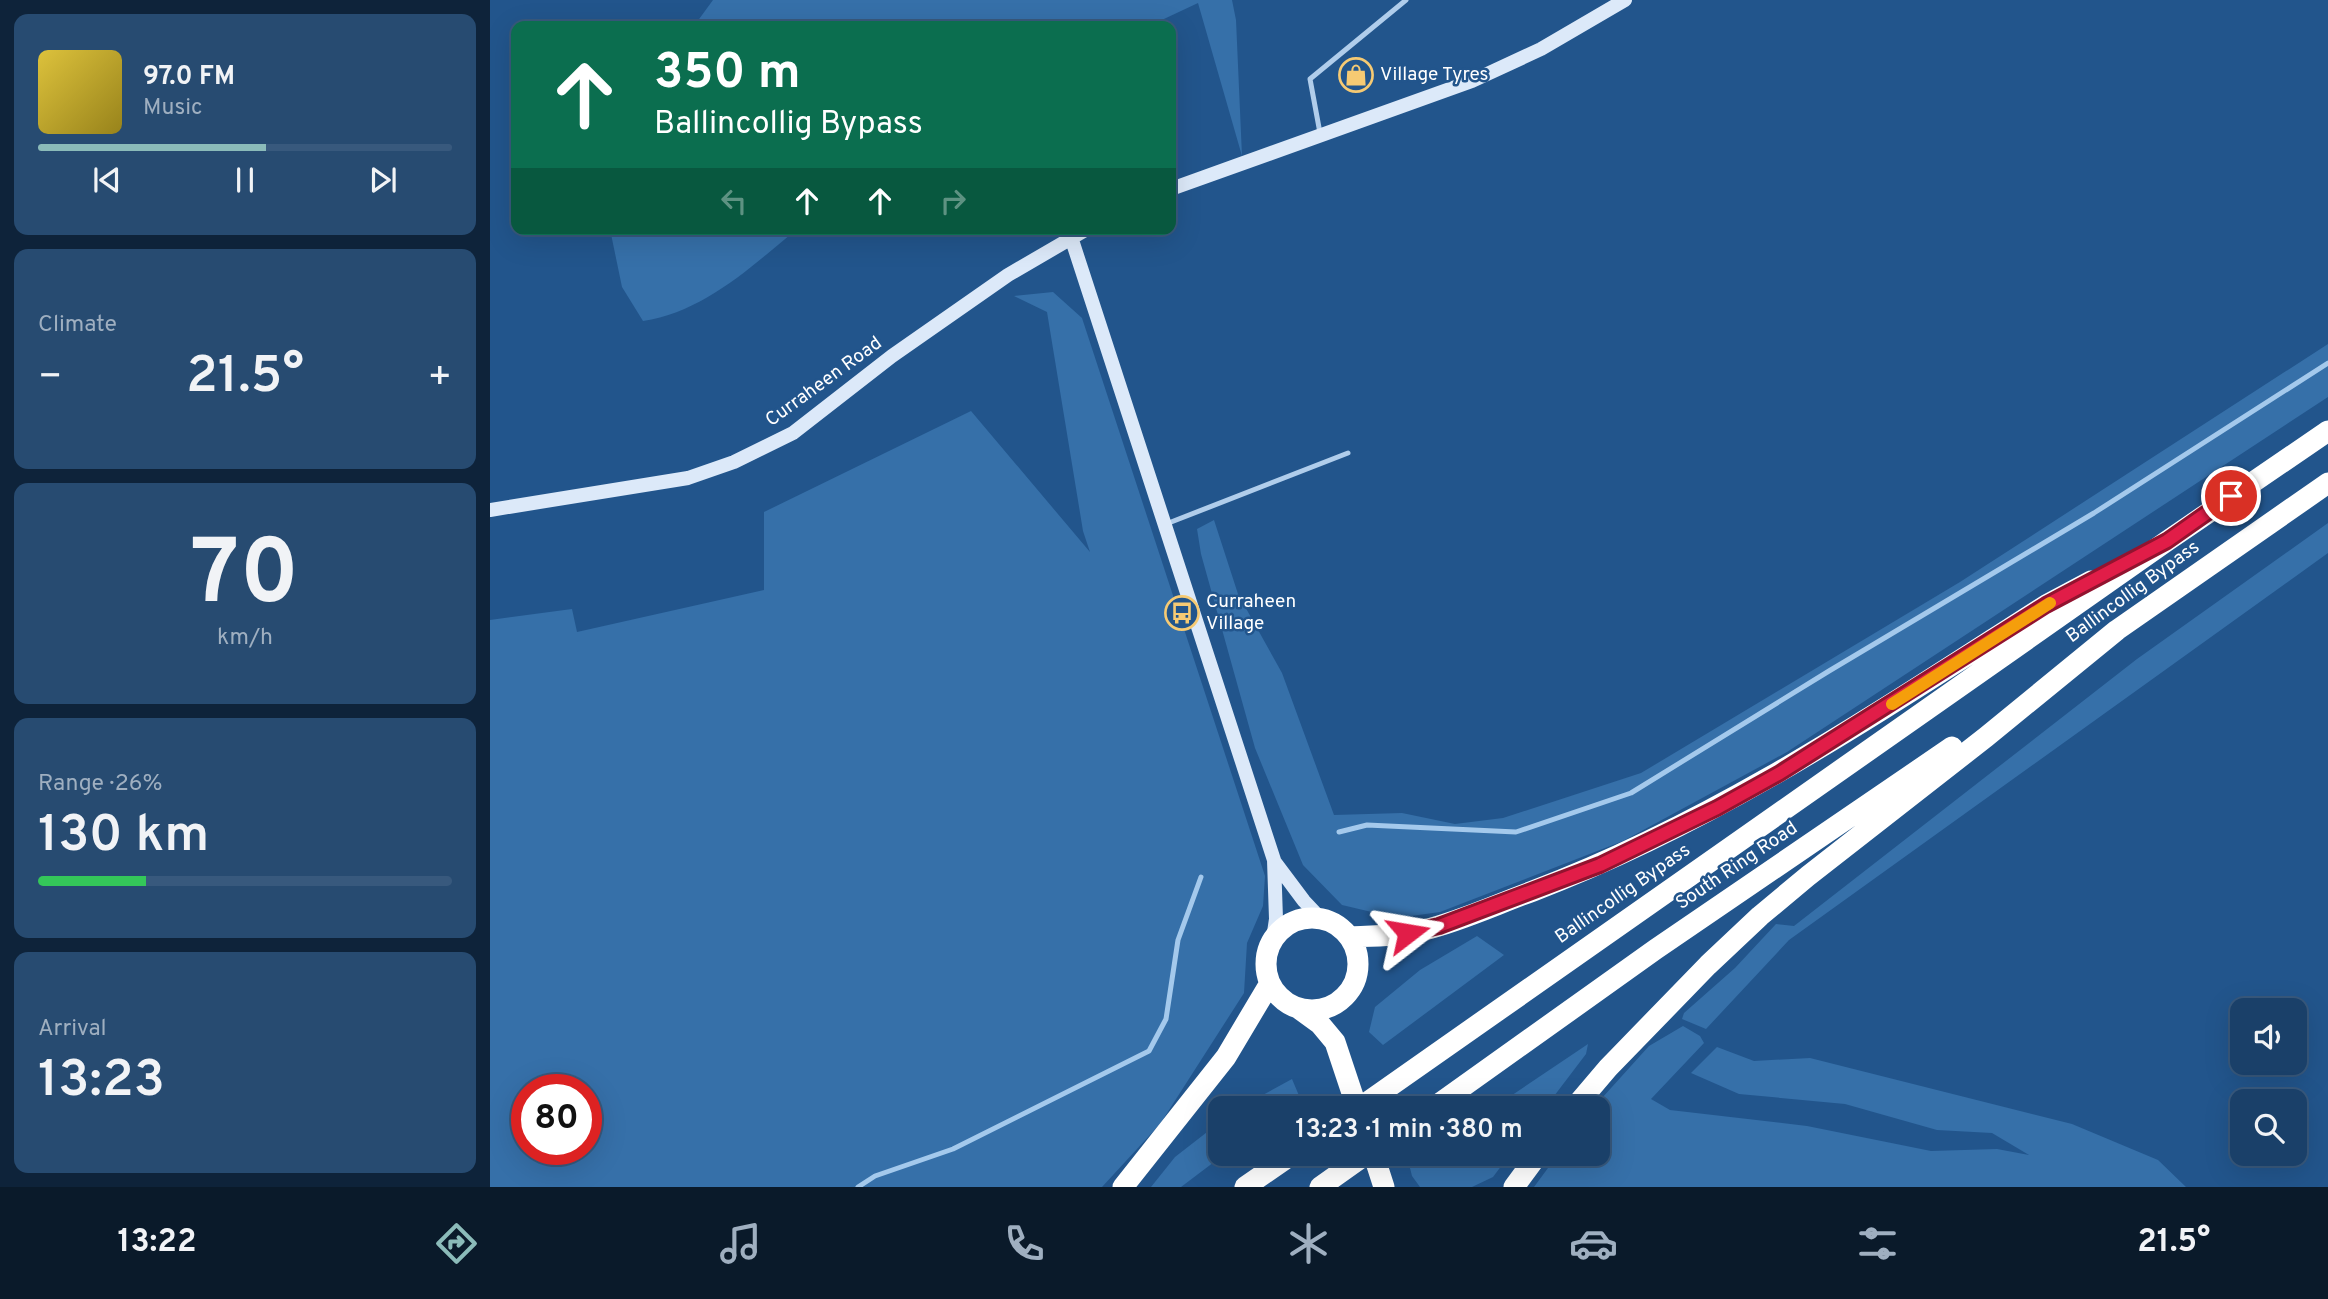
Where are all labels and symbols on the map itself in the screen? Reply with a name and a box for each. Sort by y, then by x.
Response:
shop icon: Village Tyres [1337,56,1375,94]
place label: Village Tyres [1380,63,1488,87]
street label: Curraheen Road [761,332,887,432]
pin [2201,466,2261,526]
street label: Ballincollig Bypass [2061,535,2205,649]
place label: Curraheen Village [1206,590,1296,636]
bus stop icon: Curraheen Village [1163,594,1201,632]
street label: South Ring Road [1671,816,1803,916]
street label: Ballincollig Bypass [1551,838,1695,950]
position arrow [1371,896,1445,970]
speed limit sign: 80 [511,1074,602,1165]

